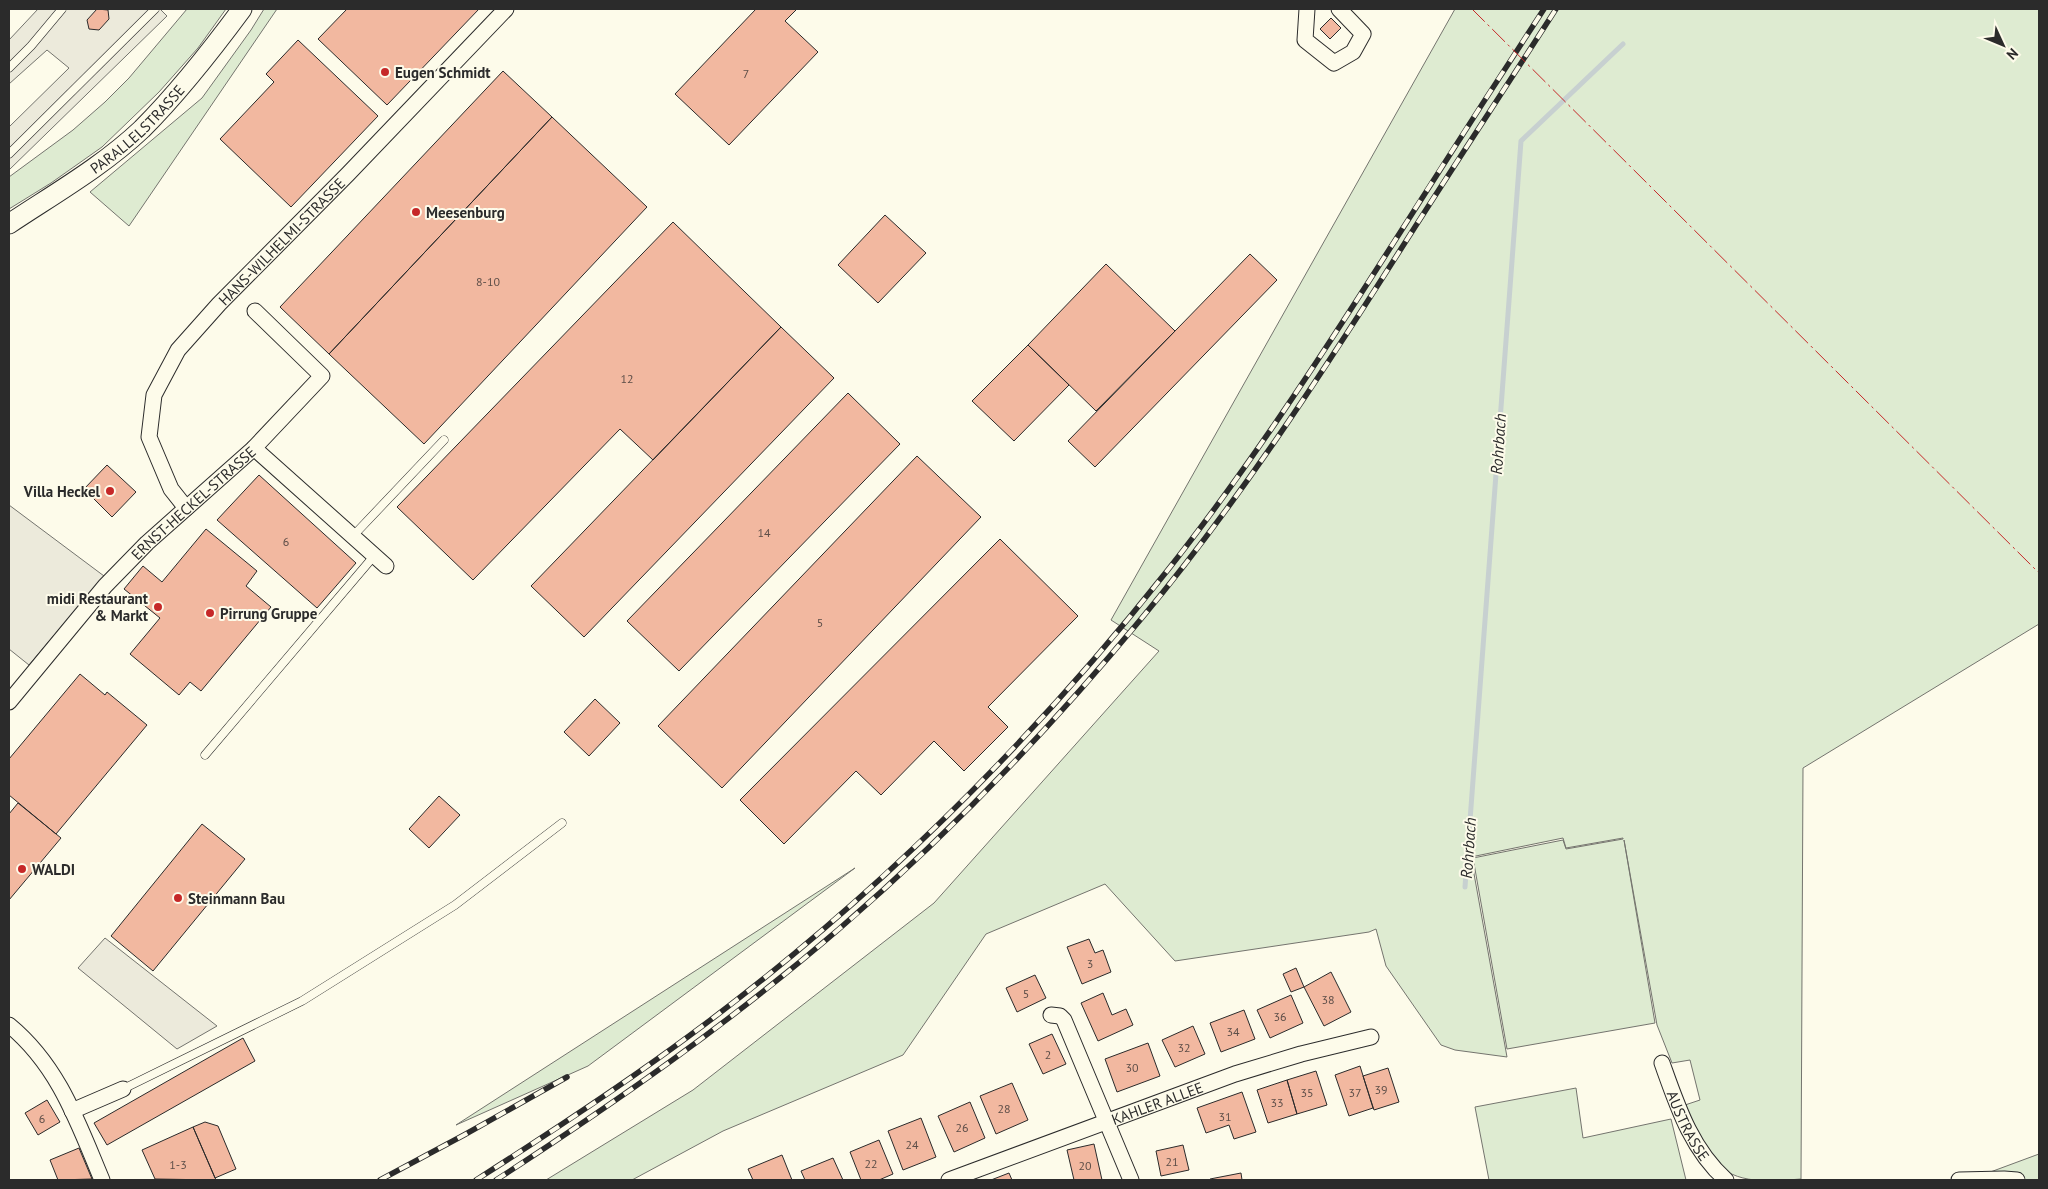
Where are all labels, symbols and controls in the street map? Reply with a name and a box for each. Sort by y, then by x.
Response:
north arrow [1978,20,2028,70]
text: N [2003,44,2022,64]
place label: Eugen Schmidt [395,63,491,82]
marker: Eugen Schmidt [379,66,391,78]
house number: 7 [743,66,749,81]
street label: PARALLELSTRASSE [86,80,188,177]
street label: HANS-WILHELMI-STRASSE [214,173,349,309]
place label: Meesenburg [426,203,505,222]
marker: Meesenburg [410,206,422,218]
house number: 8-10 [476,274,500,289]
house number: 12 [620,371,634,386]
water label: Rohrbach [1486,413,1510,475]
street label: ERNST-HECKEL-STRASSE [127,442,259,563]
place label: Villa Heckel [23,482,101,501]
marker: Villa Heckel [104,485,116,497]
house number: 14 [757,525,771,540]
house number: 6 [283,534,289,549]
place label: midi Restaurant & Markt [47,589,149,625]
marker: midi Restaurant & Markt [152,601,164,613]
place label: Pirrung Gruppe [220,604,318,623]
marker: Pirrung Gruppe [204,607,216,619]
house number: 5 [817,615,823,630]
water label: Rohrbach [1456,817,1480,879]
place label: WALDI [32,860,75,879]
marker: WALDI [16,863,28,875]
place label: Steinmann Bau [188,889,285,908]
marker: Steinmann Bau [172,892,184,904]
house number: 3 [1087,956,1093,971]
house number: 5 [1023,986,1029,1001]
house number: 38 [1321,992,1335,1007]
house number: 36 [1273,1009,1287,1024]
house number: 34 [1226,1024,1240,1039]
house number: 32 [1177,1040,1191,1055]
house number: 2 [1045,1047,1051,1062]
house number: 30 [1125,1060,1139,1075]
street label: KAHLER ALLEE [1109,1077,1206,1128]
house number: 39 [1374,1082,1388,1097]
house number: 35 [1300,1085,1314,1100]
house number: 37 [1348,1085,1362,1100]
street label: AUSTRASSE [1663,1088,1714,1164]
house number: 33 [1270,1095,1284,1110]
house number: 28 [997,1101,1011,1116]
house number: 31 [1218,1109,1232,1124]
house number: 6 [39,1111,45,1126]
house number: 26 [955,1120,969,1135]
house number: 24 [905,1137,919,1152]
house number: 21 [1165,1154,1179,1169]
house number: 22 [864,1156,878,1171]
house number: 1-3 [169,1157,187,1172]
house number: 20 [1078,1158,1092,1173]

